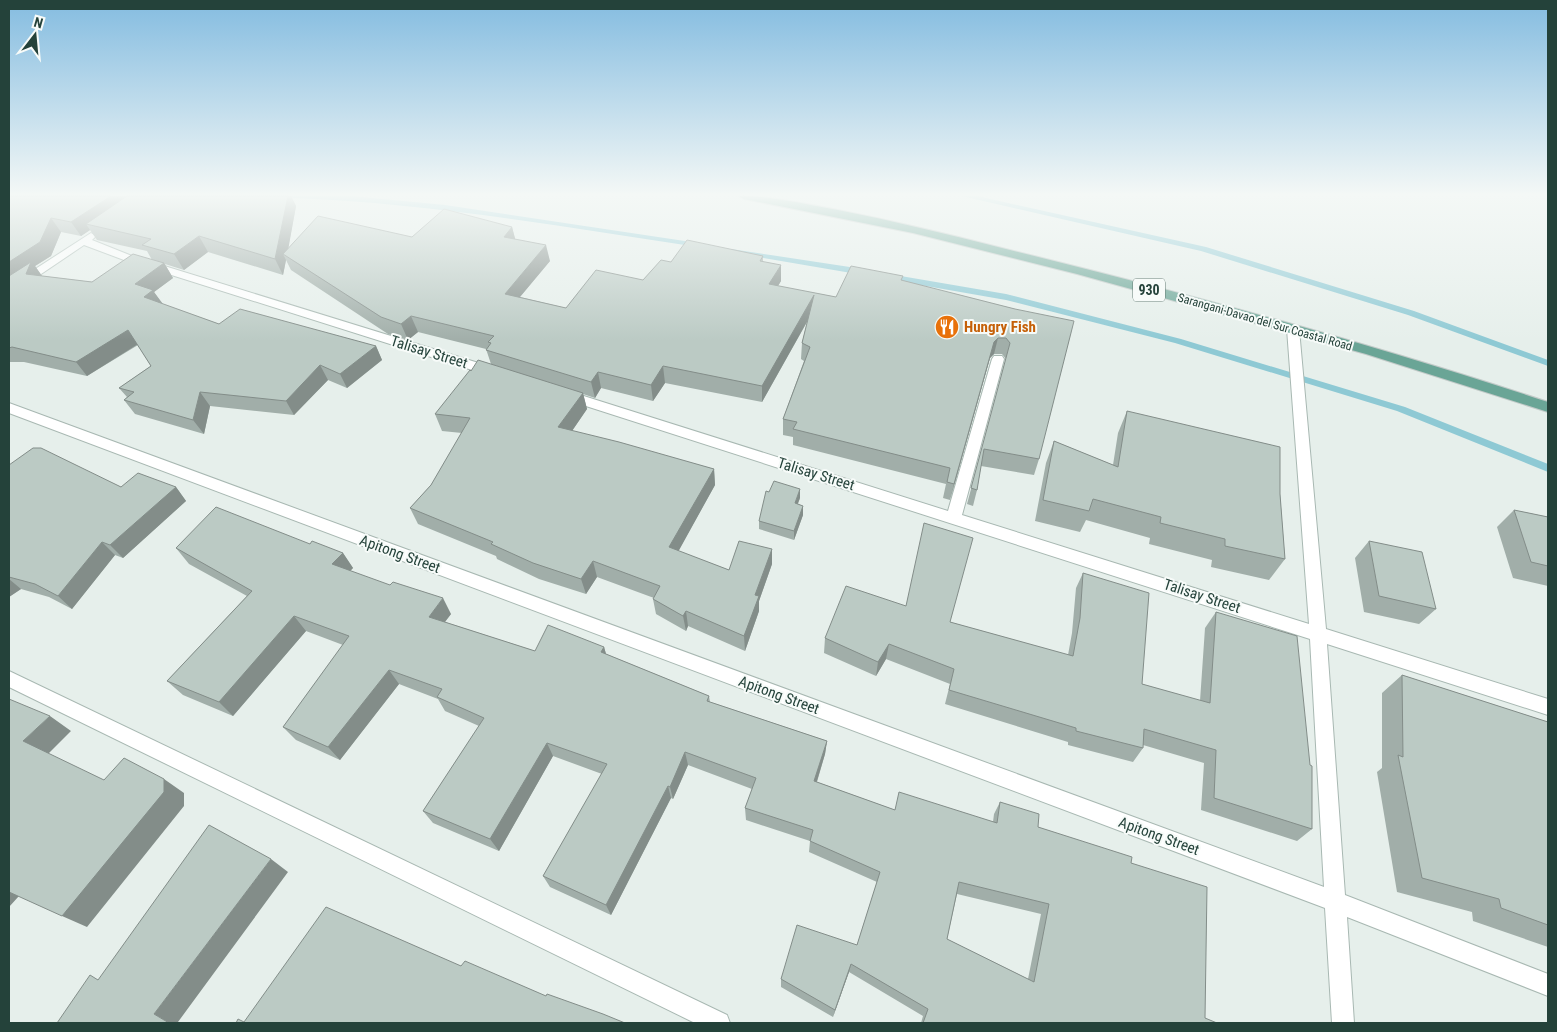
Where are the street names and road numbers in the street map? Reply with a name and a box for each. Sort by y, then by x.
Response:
road number: 930 [1133,278,1165,302]
street label: Sarangani-Davao del Sur Coastal Road [1176,290,1354,354]
street label: Talisay Street [388,332,470,372]
street label: Talisay Street [775,454,857,494]
street label: Apitong Street [357,531,443,577]
street label: Talisay Street [1161,575,1243,617]
street label: Apitong Street [736,672,822,718]
street label: Apitong Street [1116,813,1202,859]

